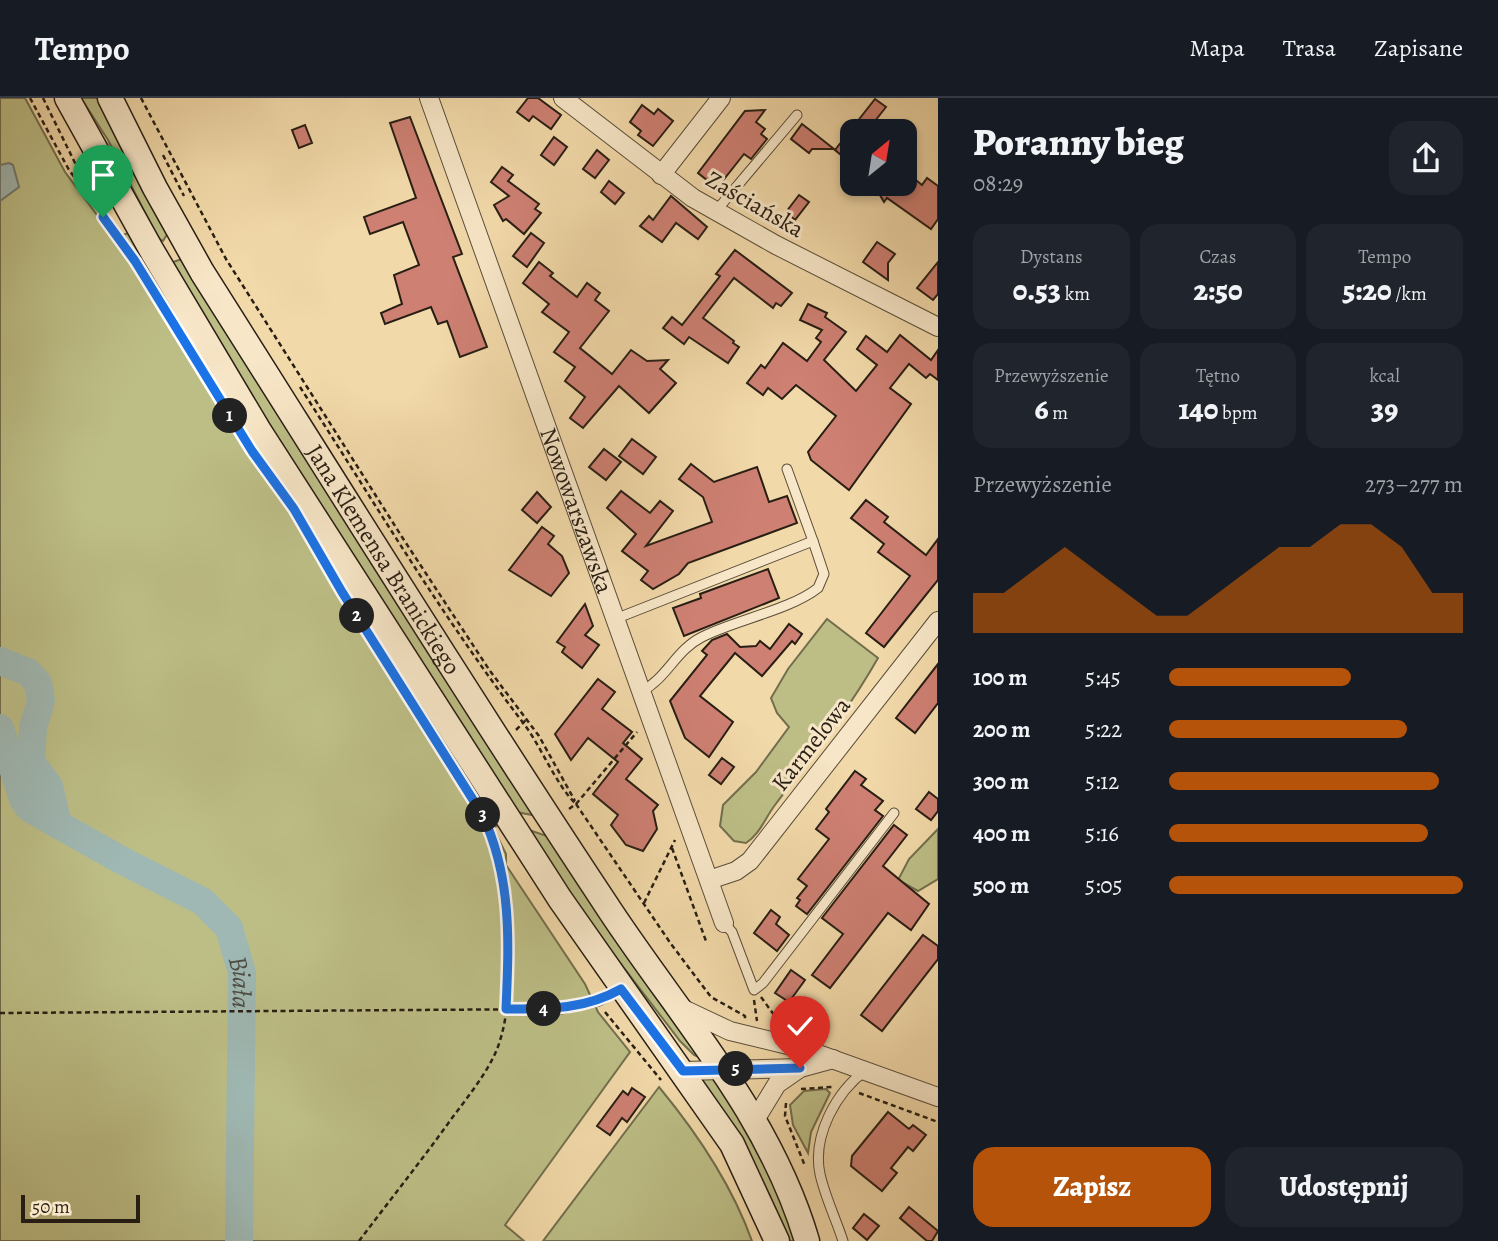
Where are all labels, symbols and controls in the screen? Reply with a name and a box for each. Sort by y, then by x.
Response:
text: Tempo [35,26,130,71]
text: Mapa [1190,32,1245,64]
text: Trasa [1283,32,1336,64]
text: Zapisane [1374,32,1463,64]
text: Poranny bieg [973,116,1184,168]
north arrow [840,119,917,196]
map controls [840,119,917,196]
button: share [1389,121,1463,195]
pin [73,145,133,217]
icon: arrive [84,156,122,194]
street label: Zaściańska [700,163,811,245]
text: 08:29 [973,168,1023,199]
text: Dystans [1020,244,1083,270]
text: Czas [1200,244,1236,270]
text: Tempo [1358,244,1411,270]
text: 0.53 [1013,270,1061,310]
text: 2:50 [1193,270,1243,310]
text: 5:20 [1342,270,1392,310]
text: km [1061,281,1090,307]
text: /km [1392,281,1427,307]
text: Przewyższenie [994,363,1109,389]
text: Tętno [1196,363,1240,389]
text: kcal [1369,363,1400,389]
text: 6 [1034,389,1049,429]
text: 140 [1178,389,1218,429]
text: 39 [1371,389,1398,429]
pin: 1 [212,398,247,434]
text: m [1049,400,1068,426]
text: bpm [1218,400,1258,426]
text: 1 [226,402,233,428]
street label: Nowowarszawska [532,423,621,599]
street label: Jana Klemensa Branickiego [299,438,469,681]
text: Przewyższenie [973,469,1112,500]
text: 273–277 m [1365,469,1463,500]
pin: 2 [340,598,374,634]
text: 2 [352,602,361,628]
text: 100 m [973,662,1028,693]
text: 5:45 [1085,662,1121,693]
street label: Karmelowa [764,690,858,798]
text: 200 m [973,714,1031,745]
text: 5:22 [1085,714,1122,745]
text: 300 m [973,766,1029,797]
text: 5:12 [1085,766,1119,797]
pin: 3 [466,798,500,832]
text: 3 [478,801,487,827]
text: 400 m [973,818,1030,849]
text: 5:16 [1085,818,1119,849]
text: 500 m [973,870,1029,901]
text: 5:05 [1085,870,1123,901]
water label: Biała [220,952,260,1009]
pin: 4 [526,992,562,1026]
text: 4 [539,995,548,1021]
pin [770,996,830,1068]
icon: check [781,1007,819,1045]
pin: 5 [718,1052,754,1086]
text: 5 [731,1055,740,1081]
button: Zapisz [973,1147,1211,1227]
button: Udostępnij [1225,1147,1463,1227]
scale bar [21,1192,140,1224]
text: 50 m [32,1194,70,1220]

